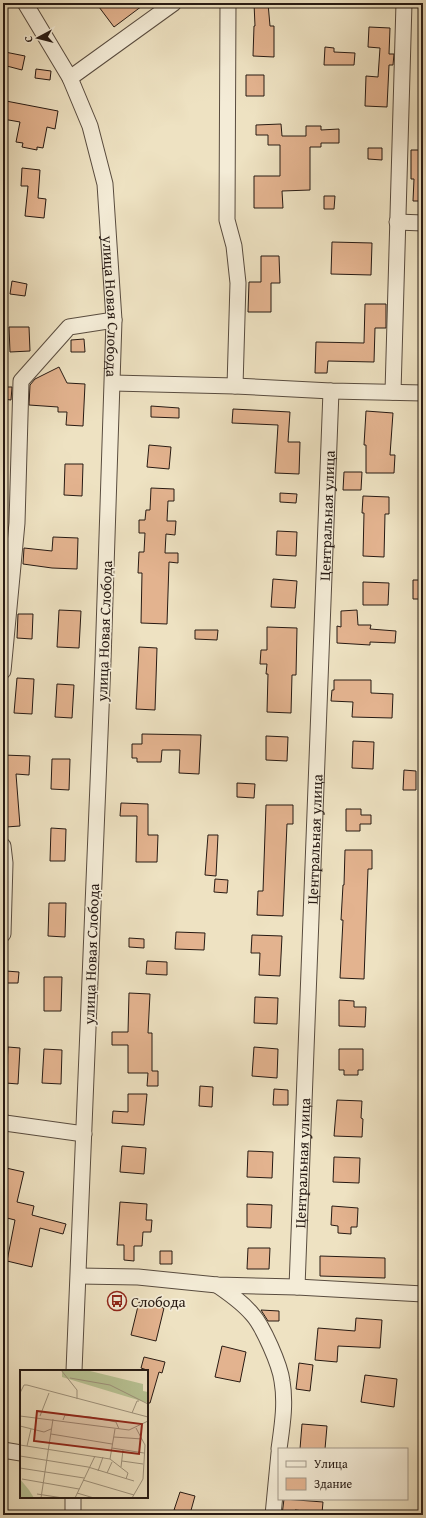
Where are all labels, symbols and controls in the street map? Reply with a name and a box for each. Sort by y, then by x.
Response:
north arrow [18,18,58,58]
text: С [20,35,36,43]
street label: улица Новая Слобода [98,234,125,378]
street label: Центральная улица [313,449,339,581]
street label: улица Новая Слобода [91,559,117,703]
street label: Центральная улица [301,773,327,905]
street label: улица Новая Слобода [78,882,104,1026]
street label: Центральная улица [289,1097,315,1229]
bus stop icon: Слобода [106,1290,128,1312]
place label: Слобода [131,1291,187,1312]
inset map [20,1370,148,1498]
legend [278,1448,408,1500]
text: Улица [314,1455,348,1472]
text: Здание [314,1475,353,1492]

